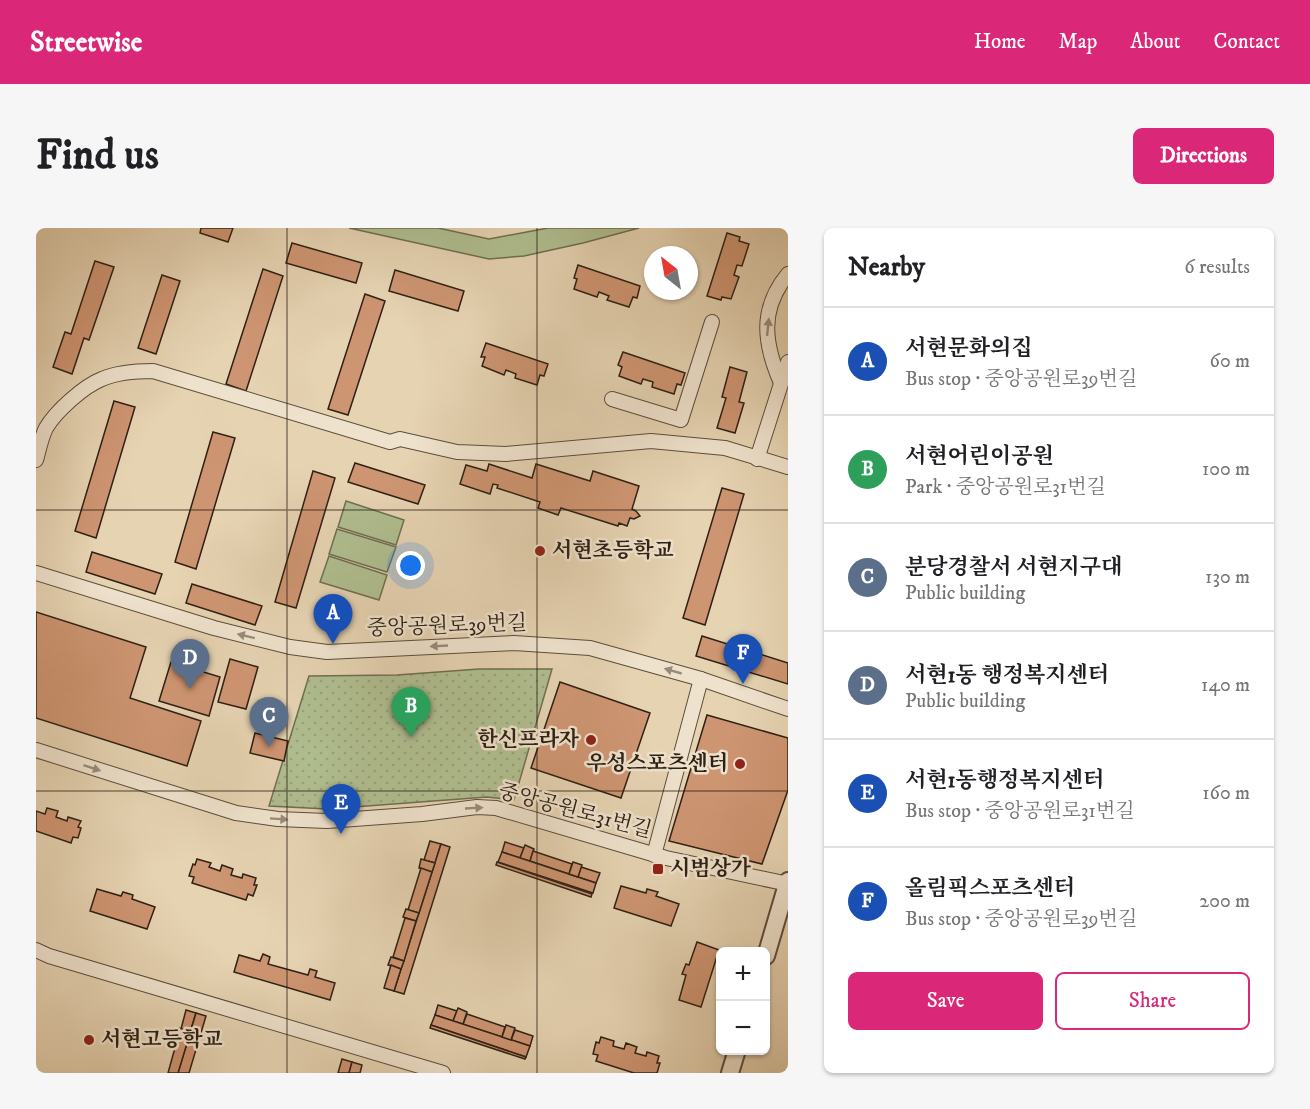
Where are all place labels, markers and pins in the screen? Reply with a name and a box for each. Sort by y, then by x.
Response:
place label: 서현초등학교 [552,538,674,564]
marker: 서현초등학교 [533,544,547,558]
pin: A [314,594,352,644]
pin: F [724,634,762,684]
pin: D [170,640,210,689]
pin: B [392,688,430,737]
pin: C [250,698,288,747]
place label: 한신프라자 [478,727,580,753]
marker: 한신프라자 [584,733,598,747]
place label: 우성스포츠센터 [586,751,728,777]
marker: 우성스포츠센터 [733,757,747,771]
pin: E [322,784,360,834]
place label: 시범상가 [670,856,752,882]
marker: 시범상가 [651,862,665,876]
place label: 서현고등학교 [101,1027,223,1053]
marker: 서현고등학교 [82,1033,96,1047]

